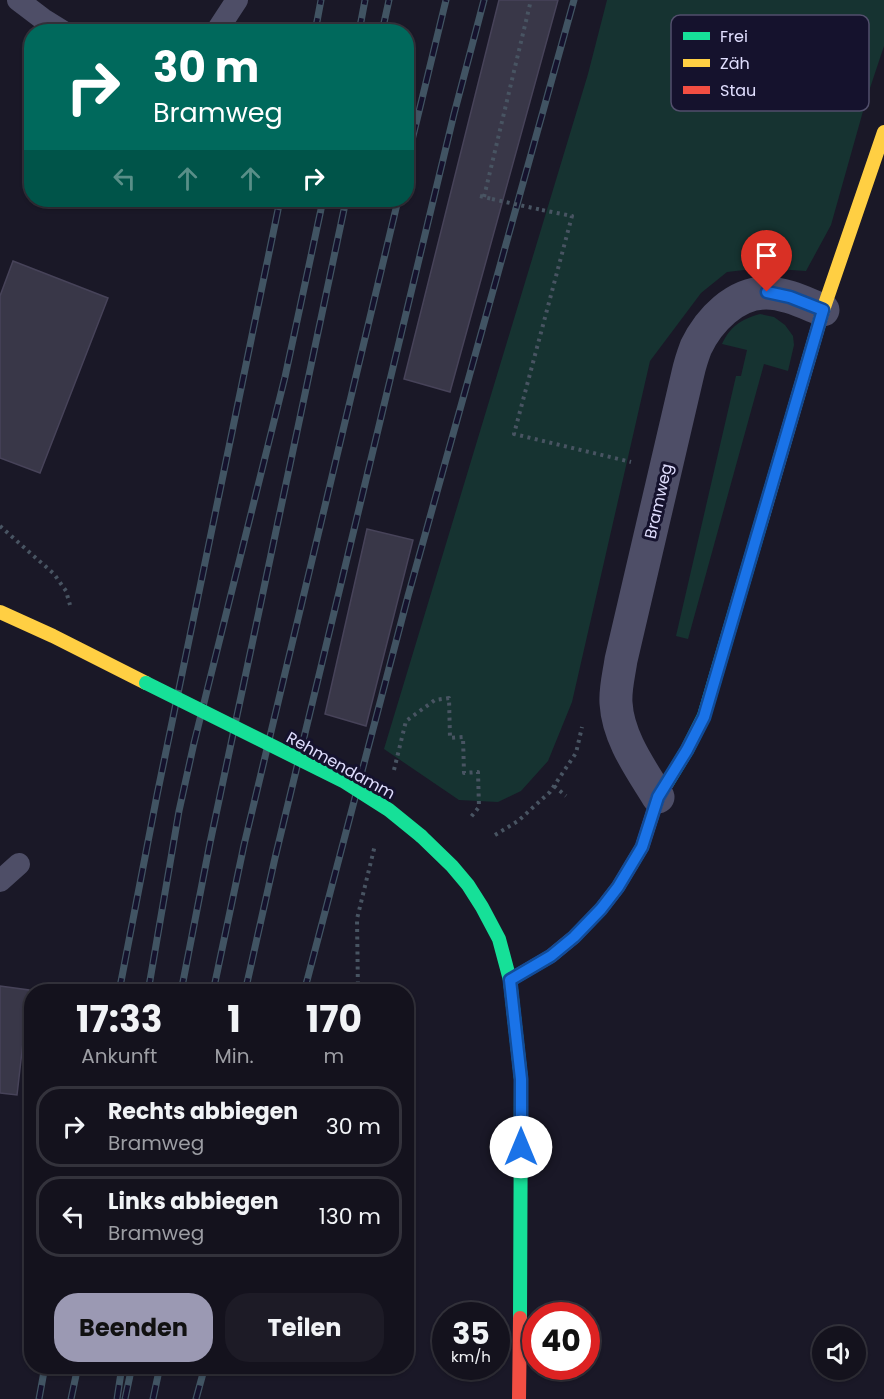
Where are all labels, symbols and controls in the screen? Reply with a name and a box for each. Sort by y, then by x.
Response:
legend [671,15,869,111]
text: Frei [720,25,748,48]
text: 30 m [153,38,259,97]
icon: right [54,48,132,126]
text: Zäh [720,52,750,75]
text: Stau [720,79,756,102]
text: Bramweg [153,94,283,131]
icon: left [108,162,141,195]
icon: ahead [171,162,204,195]
icon: ahead [234,162,267,195]
icon: right [297,162,330,195]
pin [741,230,792,292]
icon: arrive [750,239,783,272]
street label: Bramweg [639,461,678,541]
street label: Rehmendamm [282,726,399,805]
text: 17:33 [76,994,163,1045]
text: 1 [227,994,241,1045]
text: 170 [306,994,362,1045]
text: Ankunft [81,1042,157,1070]
text: Min. [215,1042,254,1070]
text: m [324,1042,344,1070]
text: Rechts abbiegen [108,1096,298,1127]
icon: right [57,1110,90,1143]
text: 30 m [326,1111,381,1142]
position arrow [489,1115,553,1179]
text: Bramweg [108,1129,204,1157]
text: Links abbiegen [108,1186,279,1217]
icon: left [57,1200,90,1233]
text: 130 m [319,1201,381,1232]
text: Bramweg [108,1219,204,1247]
button: Beenden [54,1293,213,1362]
button: Teilen [225,1293,384,1362]
speed limit sign: 40 [522,1302,600,1380]
text: 35 [452,1312,490,1355]
map controls [812,1326,866,1380]
button: sound [812,1326,866,1380]
text: km/h [451,1346,491,1367]

